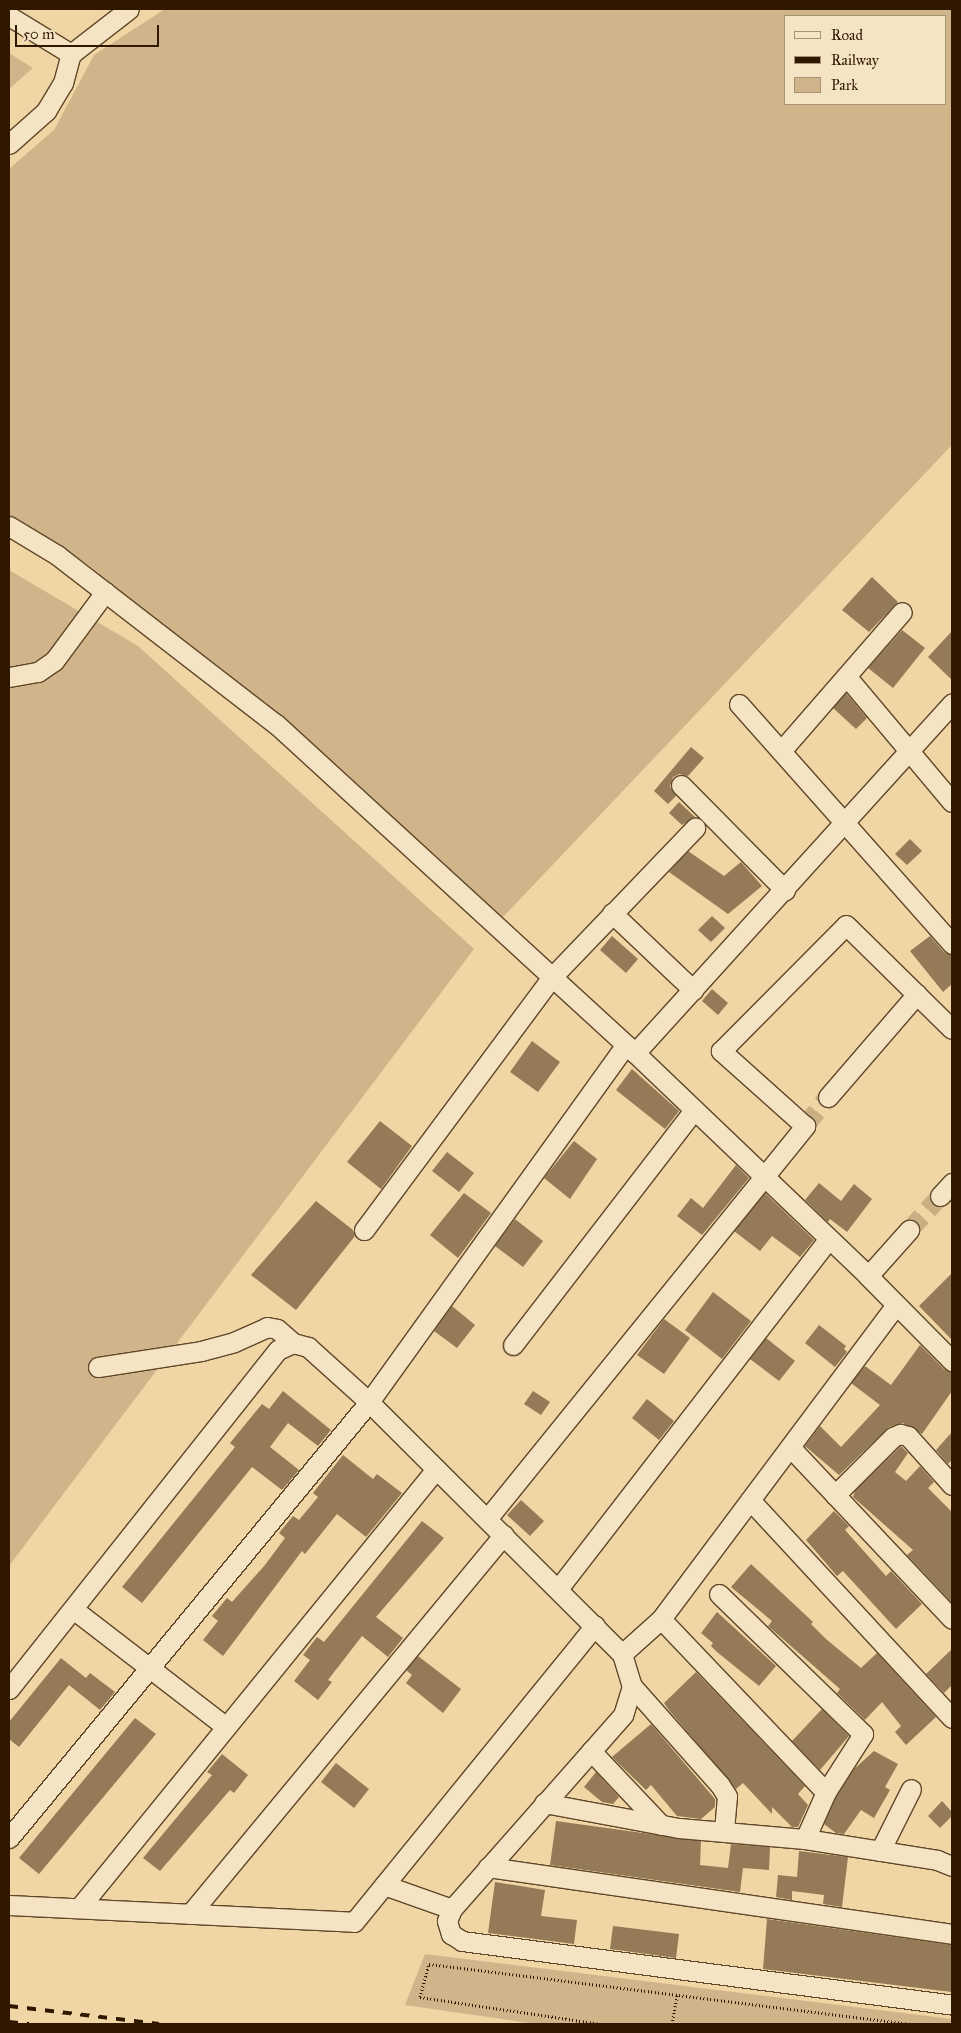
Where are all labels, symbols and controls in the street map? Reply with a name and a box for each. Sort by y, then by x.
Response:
scale bar [18,15,161,47]
legend [784,15,946,105]
text: 50 m [23,25,55,43]
text: Road [831,26,863,44]
text: Railway [831,51,879,69]
text: Park [831,76,858,94]

